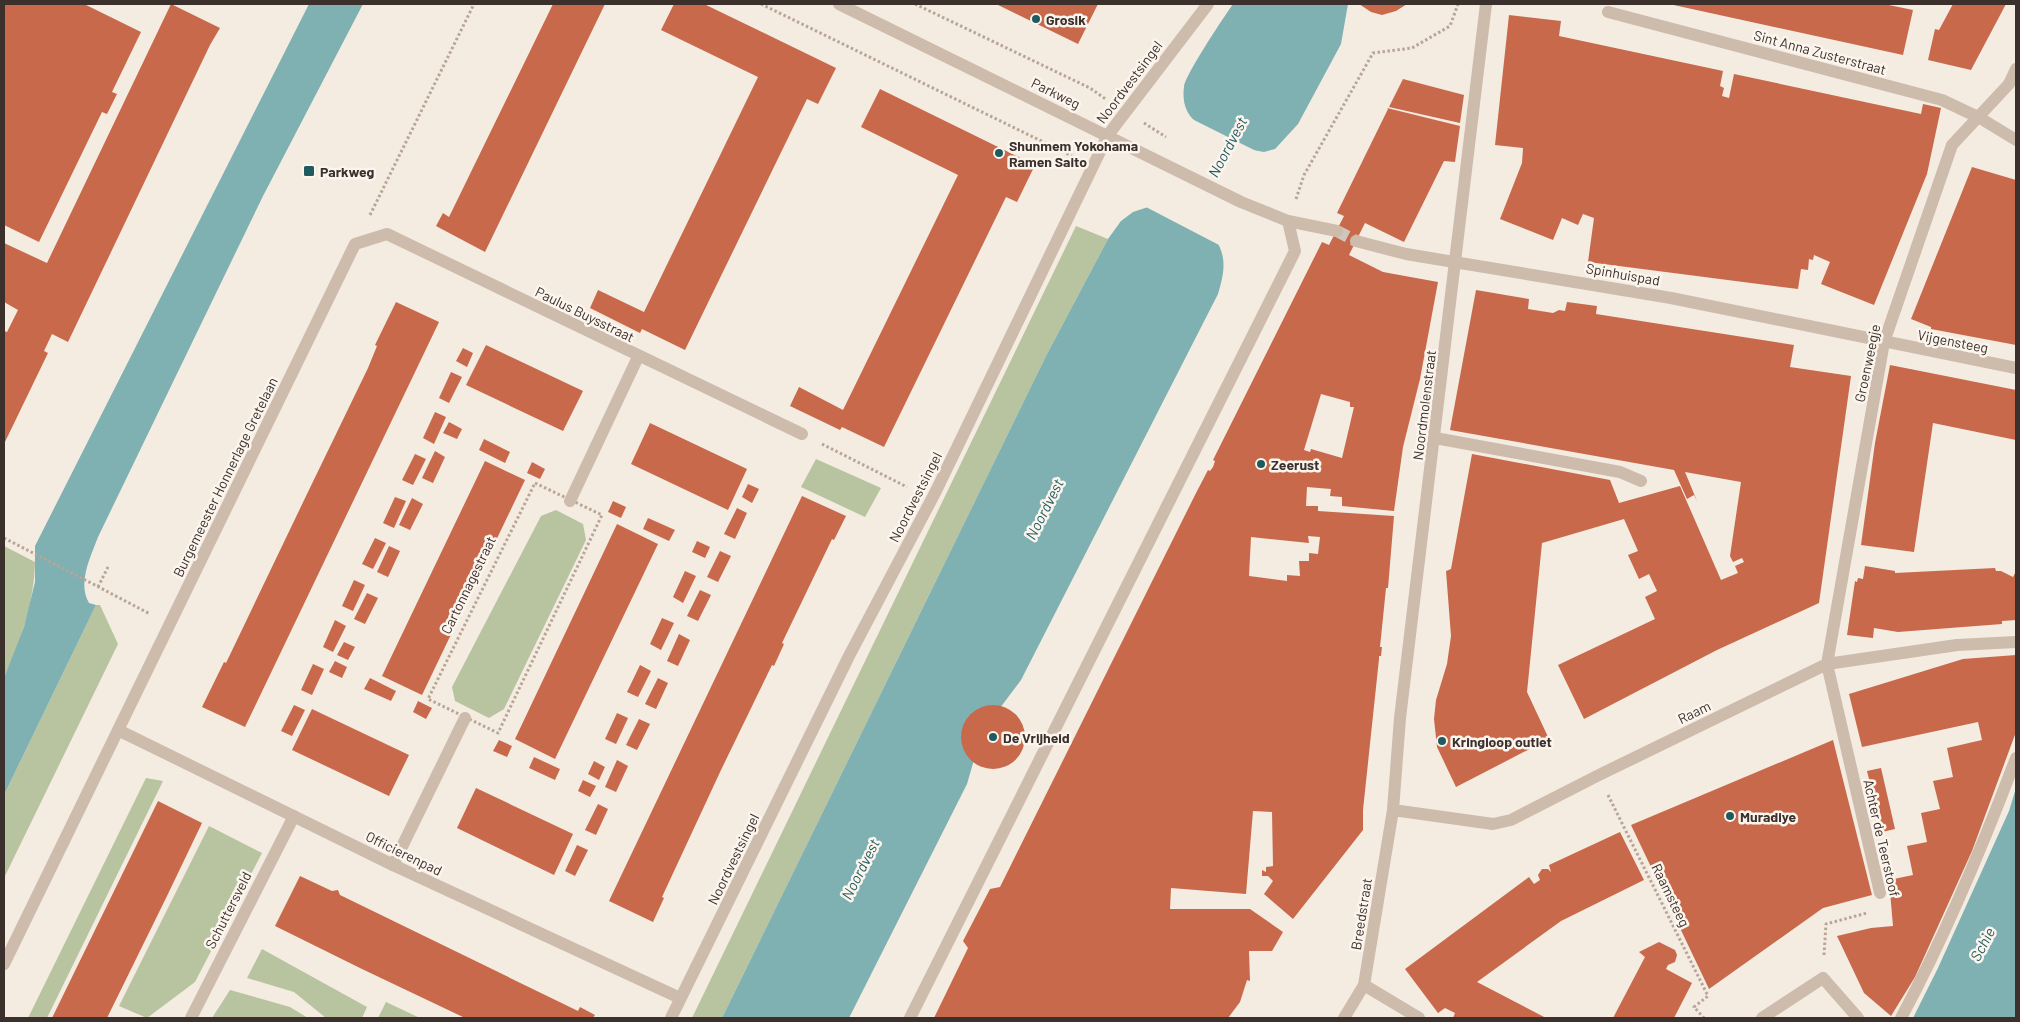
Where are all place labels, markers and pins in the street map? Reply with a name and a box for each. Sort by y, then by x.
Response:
place label: Grosik [1046,11,1086,28]
marker: Grosik [1030,13,1042,25]
place label: Shunmem Yokohama Ramen Saito [1009,137,1138,170]
marker: Shunmem Yokohama Ramen Saito [993,147,1005,159]
place label: Parkweg [320,163,375,180]
marker: Parkweg [302,164,316,178]
place label: Zeerust [1271,456,1319,473]
marker: Zeerust [1255,458,1267,470]
place label: De Vrijheid [1003,729,1070,746]
marker: De Vrijheid [987,731,999,743]
place label: Kringloop outlet [1452,733,1552,750]
marker: Kringloop outlet [1436,735,1448,747]
place label: Muradiye [1740,808,1796,825]
marker: Muradiye [1724,810,1736,822]

